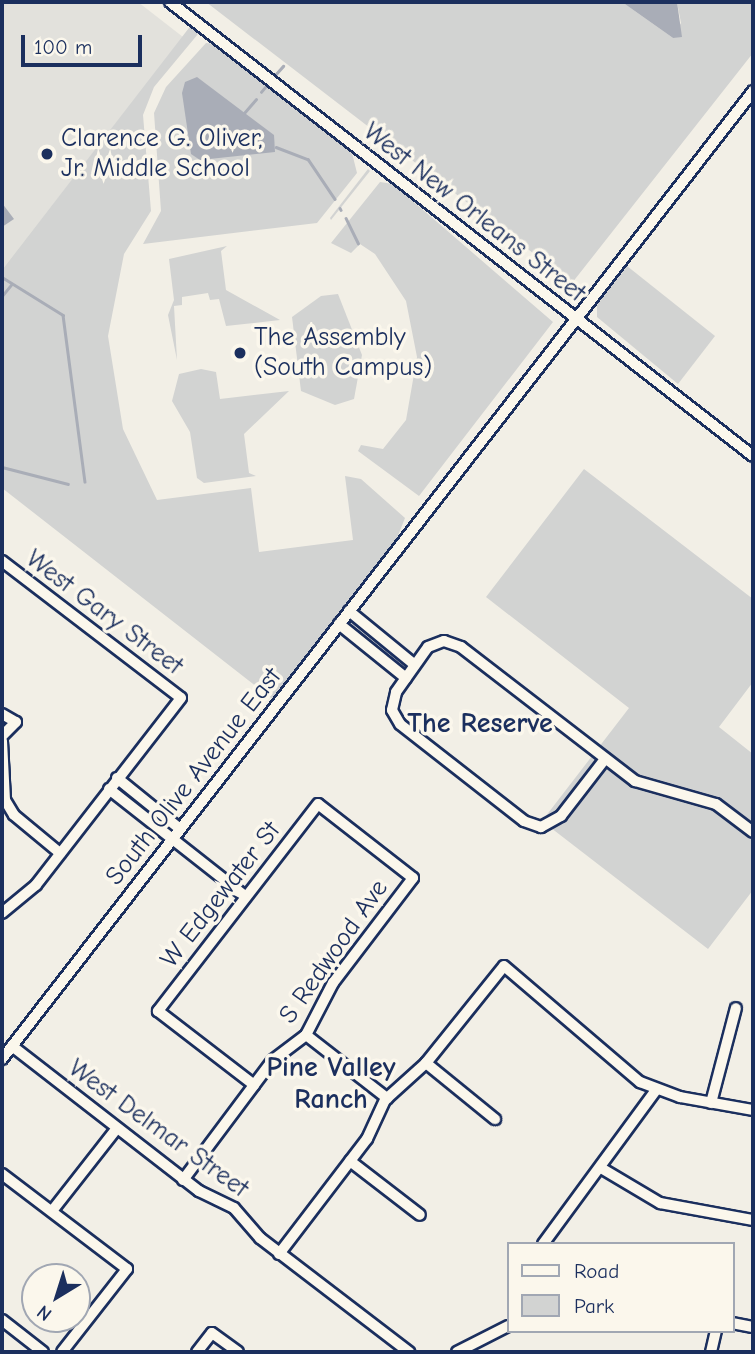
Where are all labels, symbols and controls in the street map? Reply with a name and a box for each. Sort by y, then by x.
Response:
scale bar [24,21,145,65]
text: 100 m [34,35,92,59]
street label: West New Orleans Street [357,117,591,309]
place label: Clarence G. Oliver, Jr. Middle School [61,123,262,184]
marker: Clarence G. Oliver, Jr. Middle School [39,146,55,162]
place label: The Assembly (South Campus) [254,322,432,384]
marker: The Assembly (South Campus) [232,345,248,361]
street label: West Gary Street [19,544,189,682]
street label: South Olive Avenue East [100,662,288,892]
district label: The Reserve [407,706,553,740]
street label: W Edgewater St [154,816,288,974]
street label: S Redwood Ave [273,874,395,1030]
district label: Pine Valley Ranch [266,1050,396,1116]
street label: West Delmar Street [62,1053,254,1205]
legend [506,1242,734,1333]
text: Road [574,1259,619,1283]
north arrow [21,1263,91,1333]
text: Park [574,1294,614,1318]
text: N [33,1300,56,1325]

